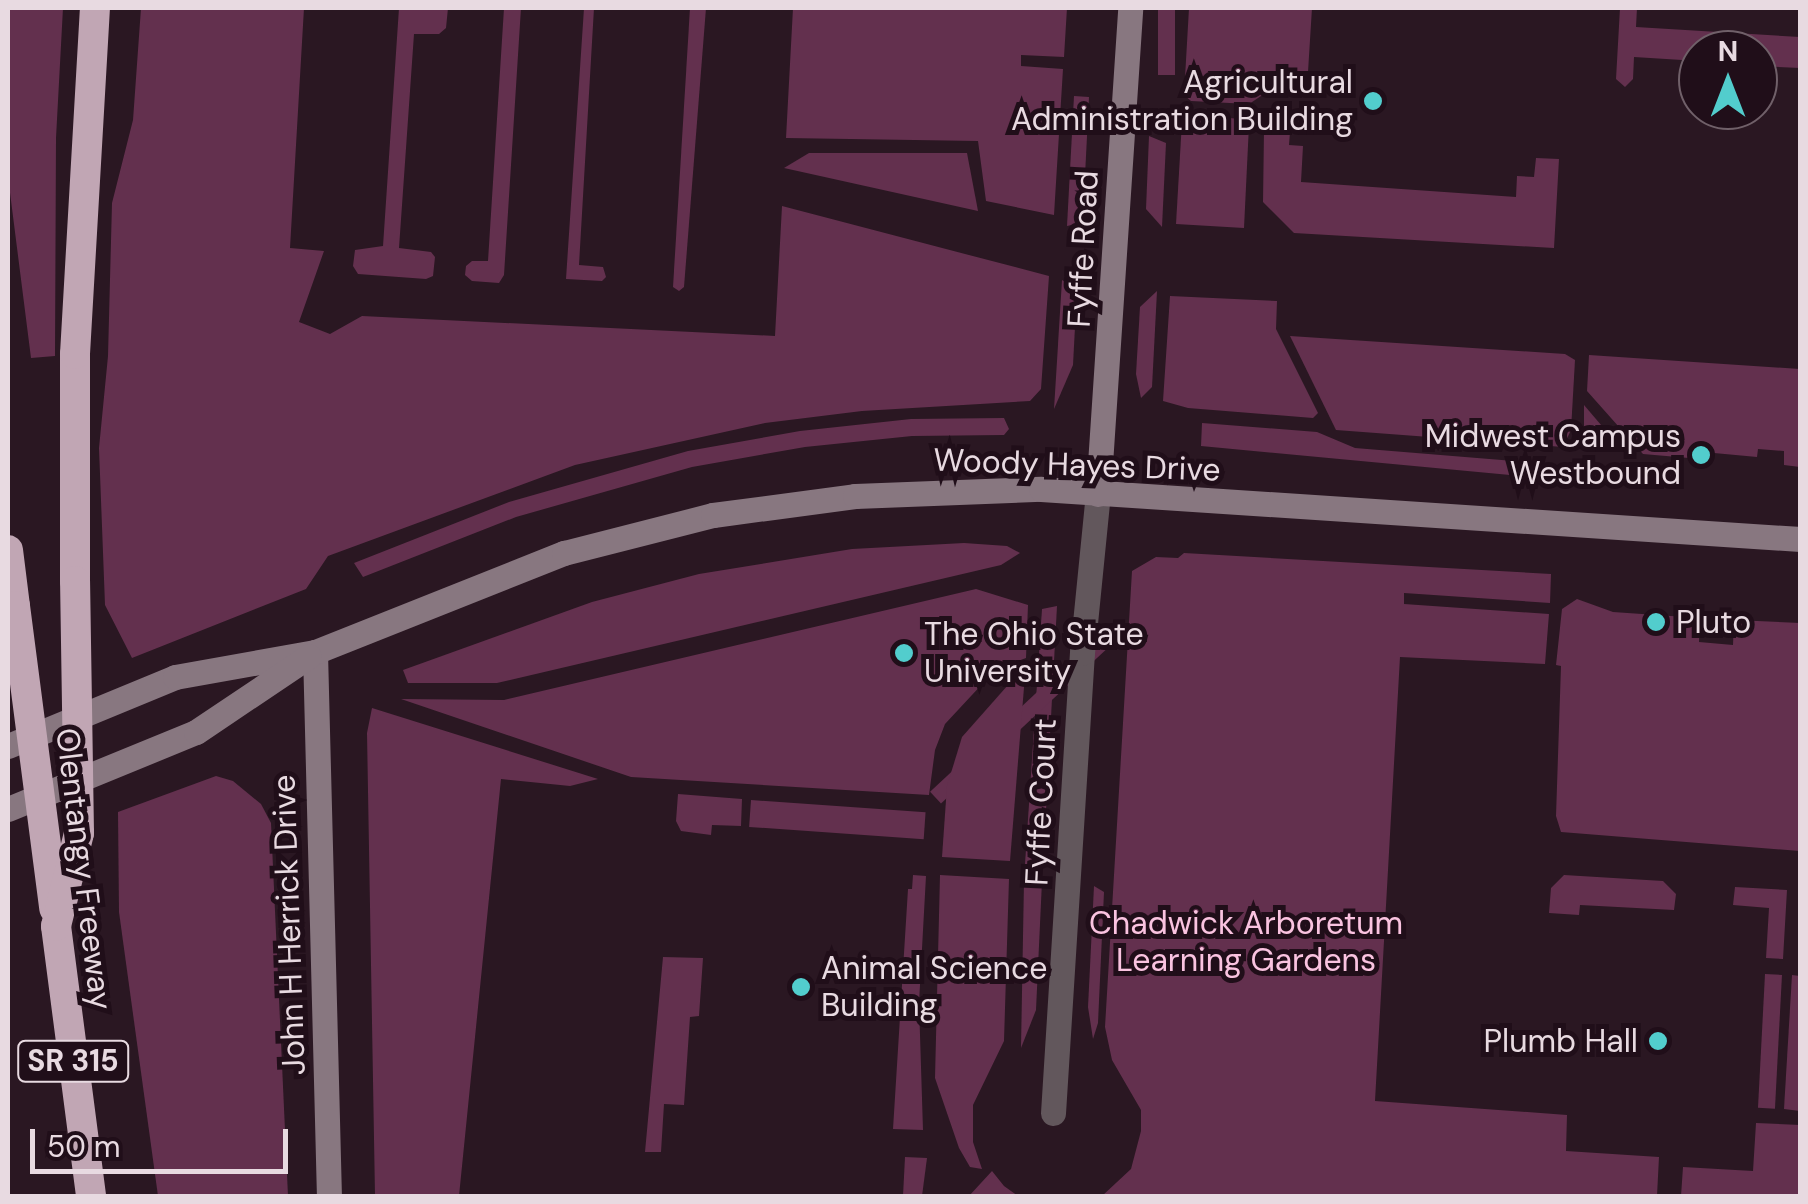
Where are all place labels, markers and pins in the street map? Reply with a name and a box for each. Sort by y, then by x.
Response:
place label: Agricultural Administration Building [1011,64,1353,139]
marker: Agricultural Administration Building [1362,90,1384,112]
place label: Midwest Campus Westbound [1425,418,1681,493]
marker: Midwest Campus Westbound [1690,444,1712,466]
place label: Pluto [1676,603,1751,641]
marker: Pluto [1645,611,1667,633]
place label: The Ohio State University [924,616,1144,691]
marker: The Ohio State University [893,642,915,664]
place label: Animal Science Building [821,950,1047,1025]
marker: Animal Science Building [790,976,812,998]
place label: Plumb Hall [1483,1022,1638,1060]
marker: Plumb Hall [1647,1030,1669,1052]

